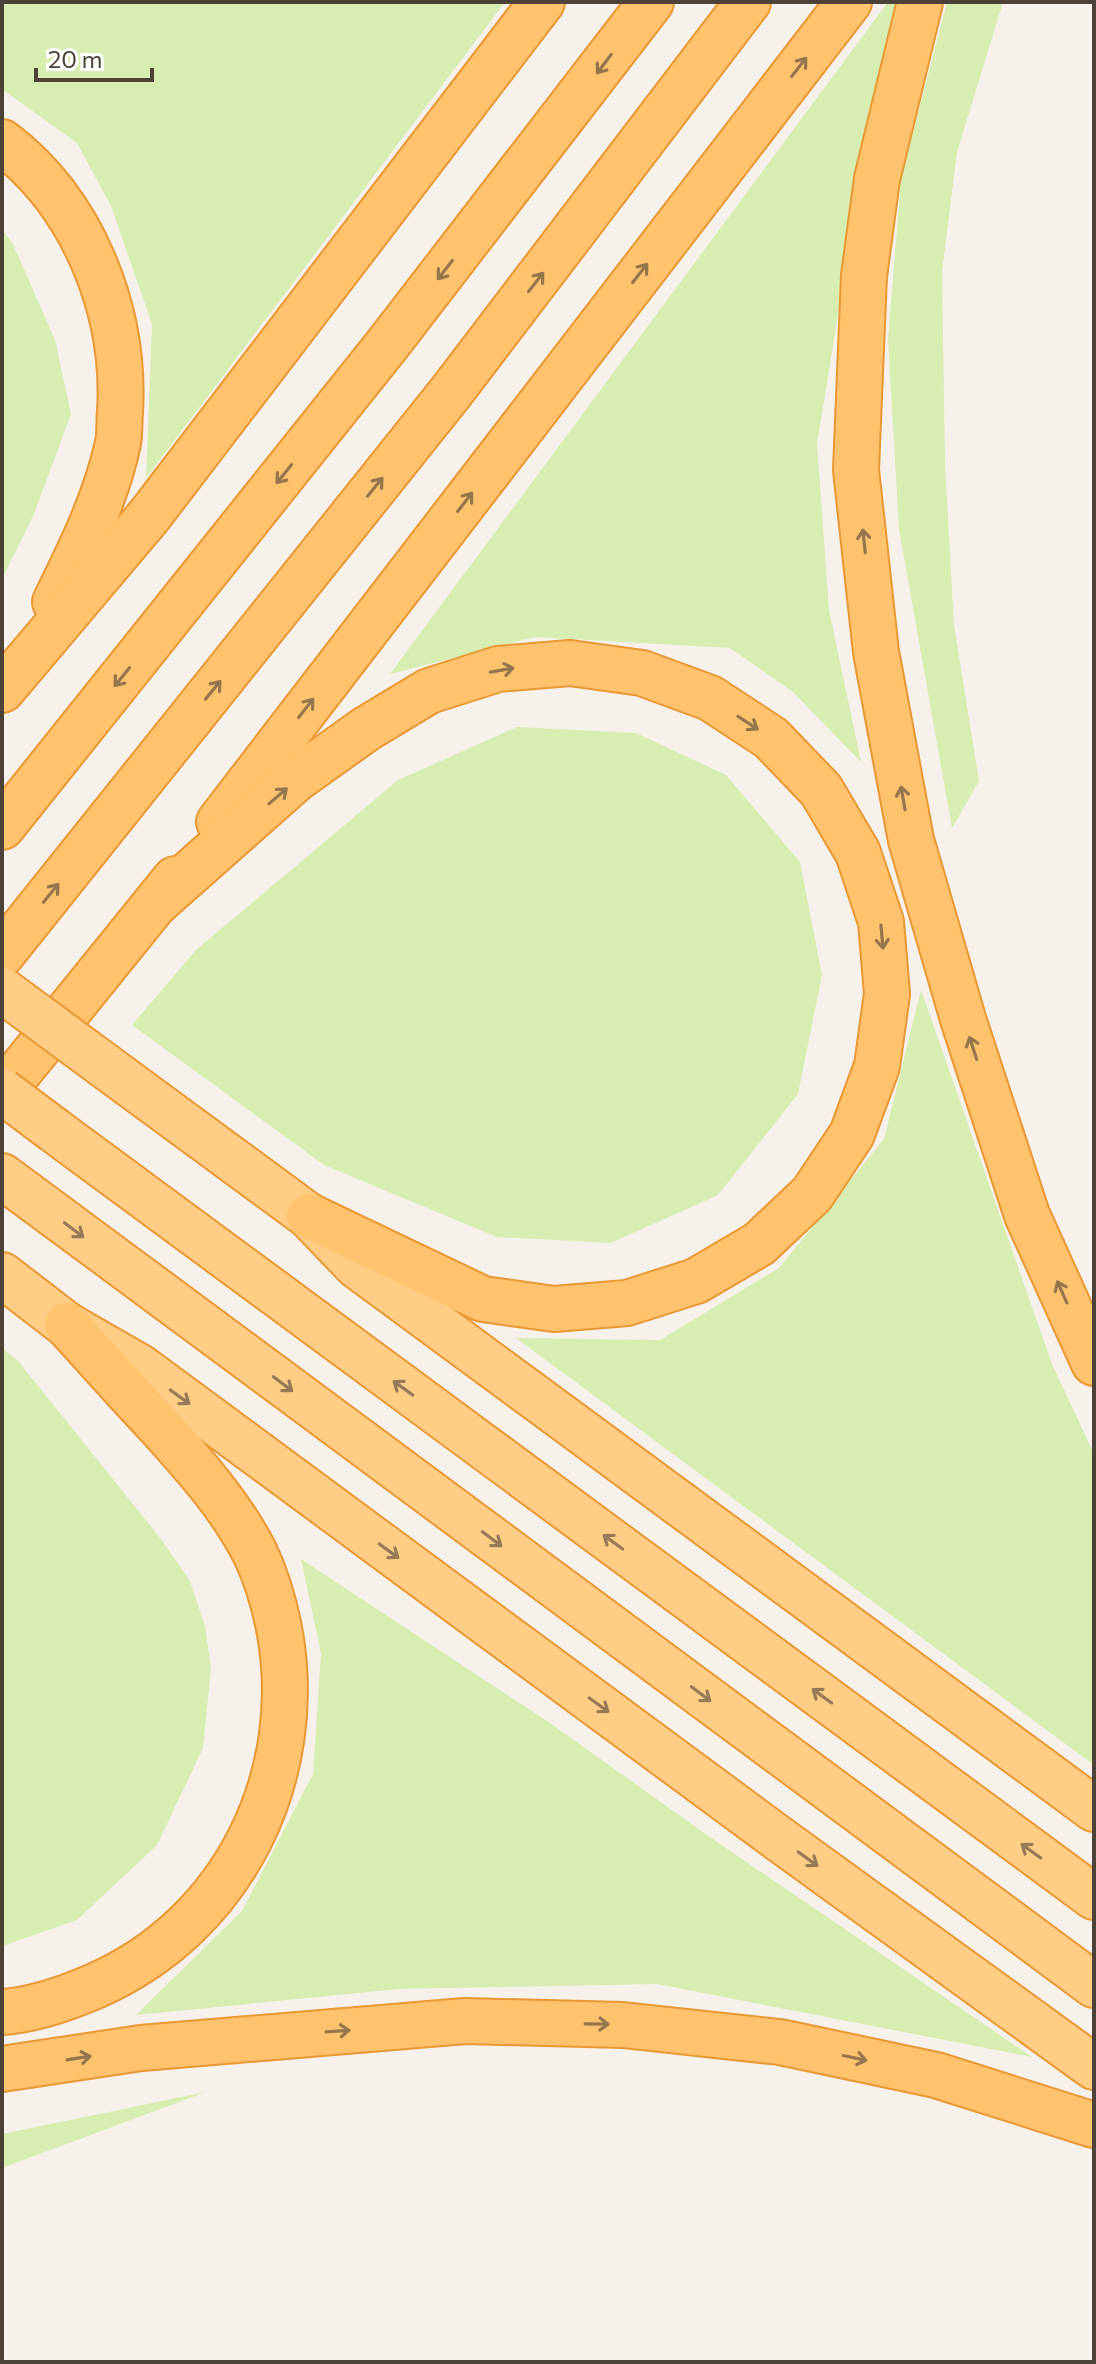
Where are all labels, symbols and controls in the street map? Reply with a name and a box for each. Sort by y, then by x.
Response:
scale bar [36,32,152,82]
text: 20 m [48,44,102,73]
one-way arrow [596,53,613,74]
one-way arrow [790,57,807,78]
one-way arrow [437,259,454,280]
one-way arrow [632,263,649,285]
one-way arrow [527,272,544,293]
one-way arrow [275,463,293,484]
one-way arrow [366,477,384,497]
one-way arrow [456,492,473,513]
one-way arrow [857,528,872,555]
one-way arrow [488,661,514,676]
one-way arrow [113,666,131,687]
one-way arrow [204,680,222,701]
one-way arrow [298,698,315,719]
one-way arrow [737,715,759,731]
one-way arrow [895,786,910,811]
one-way arrow [267,787,287,805]
one-way arrow [42,883,59,904]
one-way arrow [875,923,890,950]
one-way arrow [964,1036,979,1061]
one-way arrow [63,1221,84,1238]
one-way arrow [1054,1281,1069,1305]
one-way arrow [272,1376,293,1393]
one-way arrow [393,1379,415,1396]
one-way arrow [169,1388,190,1405]
one-way arrow [480,1531,502,1547]
one-way arrow [602,1534,624,1550]
one-way arrow [378,1543,400,1559]
one-way arrow [689,1685,711,1702]
one-way arrow [812,1688,833,1705]
one-way arrow [587,1697,609,1714]
one-way arrow [1021,1842,1042,1859]
one-way arrow [797,1851,818,1868]
one-way arrow [583,2016,610,2032]
one-way arrow [324,2023,351,2038]
one-way arrow [66,2050,91,2065]
one-way arrow [841,2051,867,2066]

